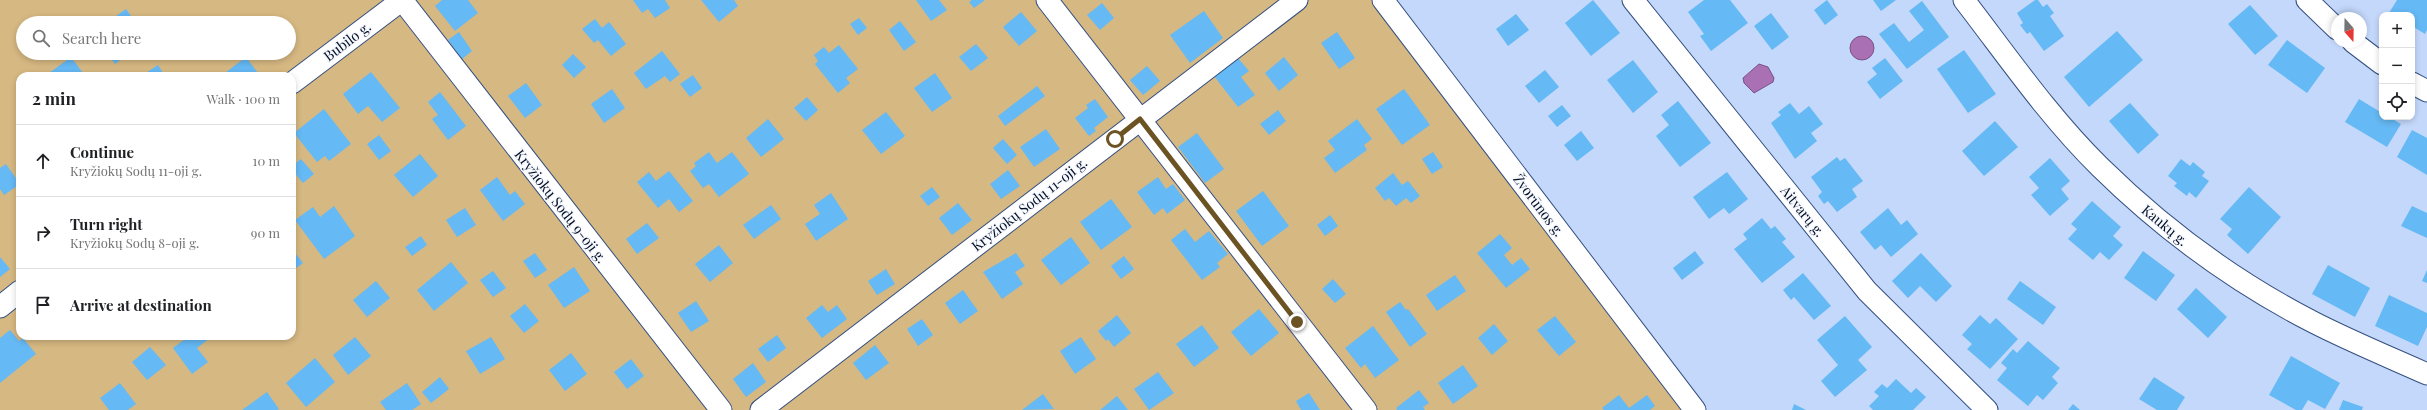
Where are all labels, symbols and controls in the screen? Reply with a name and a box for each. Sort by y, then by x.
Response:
north arrow [2331,12,2367,48]
map controls [2379,12,2415,120]
button: + [2379,12,2415,48]
search box [16,16,296,60]
street label: Bubilo g. [319,17,375,65]
icon: search [30,27,52,49]
text: Search here [62,28,141,48]
button: − [2379,48,2415,84]
button: locate [2379,84,2415,120]
text: 2 min [32,87,76,109]
text: Walk · 100 m [207,90,280,107]
route start [1106,130,1124,148]
text: Continue [70,142,134,162]
street label: Kryžiokų Sodų 9-oji g. [511,145,611,267]
icon: ahead [32,150,54,172]
text: 10 m [253,152,280,169]
street label: Kryžiokų Sodų 11-oji g. [967,153,1091,255]
text: Kryžiokų Sodų 11-oji g. [70,162,202,179]
street label: Žvorūnos g. [1509,170,1569,240]
street label: Aitvarų g. [1776,181,1829,240]
street label: Kaukų g. [2138,200,2192,250]
text: Turn right [70,214,143,234]
icon: right [32,222,54,244]
text: 90 m [251,224,280,241]
text: Kryžiokų Sodų 8-oji g. [70,234,199,251]
icon: arrive [32,294,54,316]
text: Arrive at destination [70,295,212,315]
route end [1288,313,1306,331]

